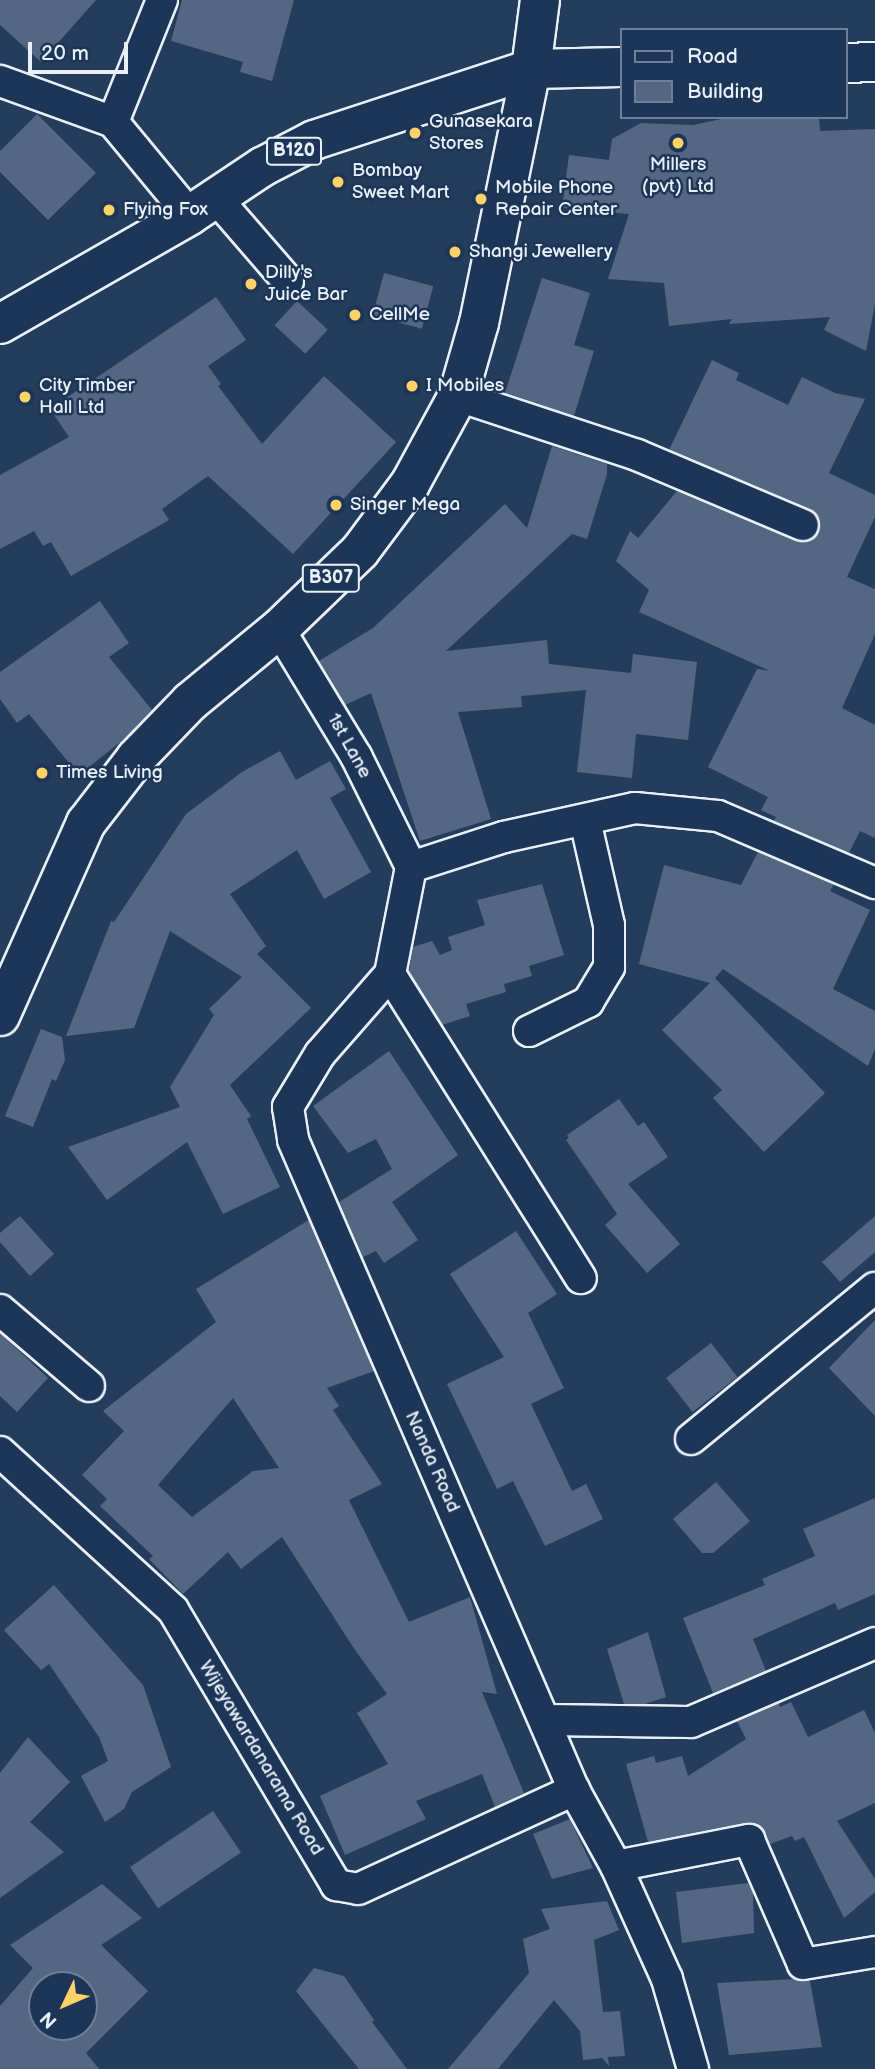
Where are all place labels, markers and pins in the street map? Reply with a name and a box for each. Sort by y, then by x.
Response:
place label: Gunasekara Stores [429,111,533,155]
marker: Gunasekara Stores [407,125,423,141]
marker: Millers (pvt) Ltd [670,135,686,151]
place label: Millers (pvt) Ltd [642,154,714,198]
place label: Bombay Sweet Mart [352,160,450,204]
marker: Bombay Sweet Mart [330,174,346,190]
place label: Mobile Phone Repair Center [495,177,617,221]
marker: Mobile Phone Repair Center [473,191,489,207]
place label: Flying Fox [123,199,208,221]
marker: Flying Fox [101,202,117,218]
place label: Shangi Jewellery [469,241,614,263]
marker: Shangi Jewellery [447,244,463,260]
place label: Dilly's Juice Bar [265,262,347,306]
marker: Dilly's Juice Bar [243,276,259,292]
place label: CellMe [369,304,430,326]
marker: CellMe [347,307,363,323]
place label: City Timber Hall Ltd [39,375,136,419]
place label: I Mobiles [426,375,504,397]
marker: I Mobiles [404,378,420,394]
marker: City Timber Hall Ltd [17,389,33,405]
place label: Singer Mega [350,494,460,516]
marker: Singer Mega [328,497,344,513]
place label: Times Living [56,762,163,784]
marker: Times Living [34,765,50,781]

